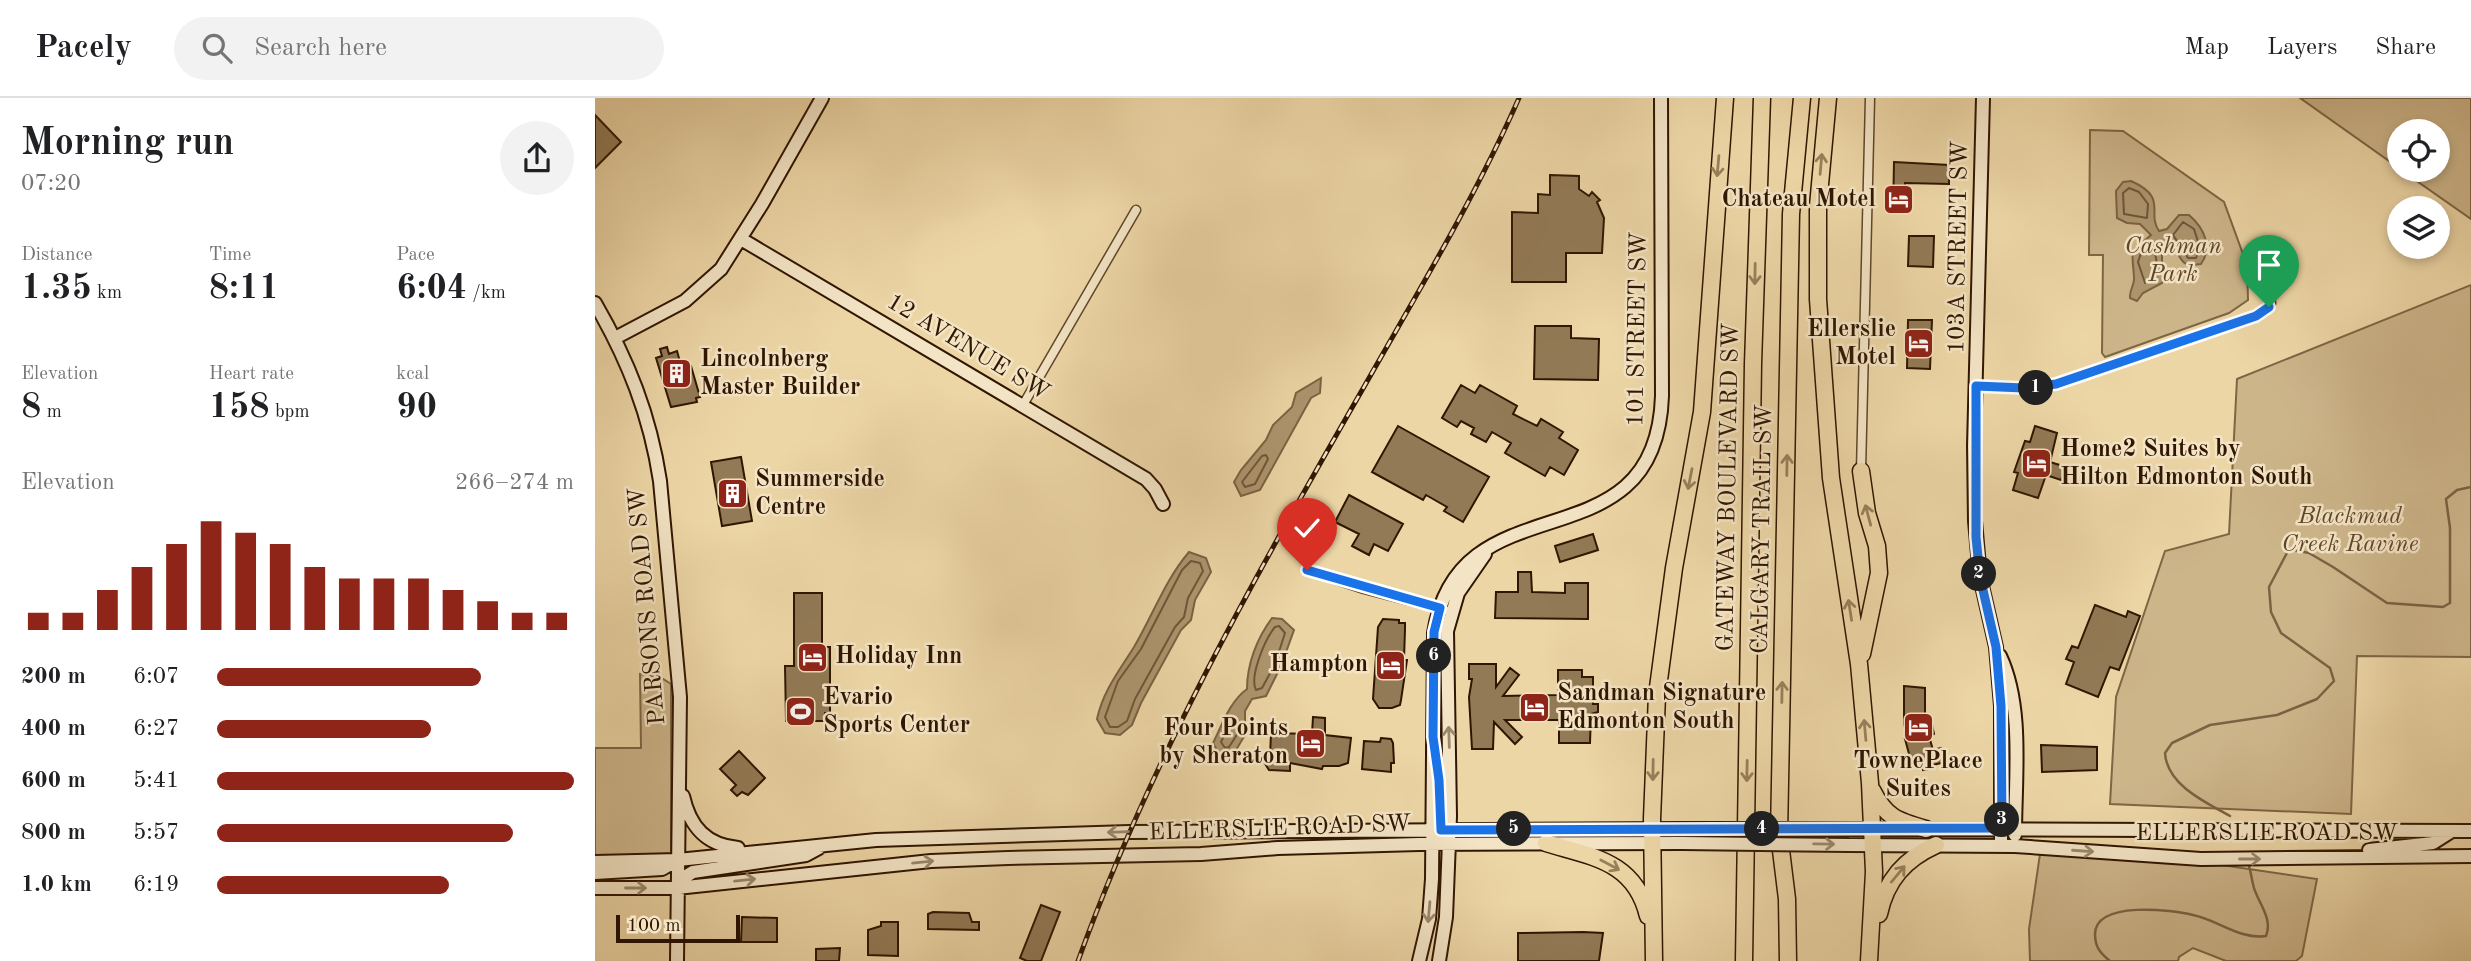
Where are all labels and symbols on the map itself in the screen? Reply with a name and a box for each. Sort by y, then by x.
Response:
street label: 103A STREET SW [1945,140,1973,354]
one-way arrow [1815,153,1828,176]
one-way arrow [1711,154,1724,177]
hotel icon: Chateau Motel [1882,183,1916,217]
place label: Chateau Motel [1721,188,1876,212]
street label: 101 STREET SW [1624,231,1652,427]
park label: Cashman Park [2124,235,2222,287]
pin [2239,235,2299,307]
one-way arrow [1748,263,1762,286]
street label: 12 AVENUE SW [883,290,1054,406]
place label: Ellerslie Motel [1807,318,1896,370]
street label: GATEWAY BOULEVARD SW [1714,322,1744,652]
hotel icon: Ellerslie Motel [1902,327,1936,361]
place label: Lincolnberg Master Builder [700,348,860,400]
building icon: Lincolnberg Master Builder [660,357,694,391]
pin: 1 [2019,370,2053,406]
street label: CALGARY TRAIL SW [1749,404,1777,654]
place label: Home2 Suites by Hilton Edmonton South [2060,438,2313,490]
hotel icon: Home2 Suites by Hilton Edmonton South [2020,447,2054,481]
one-way arrow [1780,453,1794,476]
one-way arrow [1683,467,1696,490]
place label: Summerside Centre [755,468,885,520]
building icon: Summerside Centre [715,477,749,511]
street label: PARSONS ROAD SW [626,486,670,726]
pin [1277,498,1337,570]
one-way arrow [1861,504,1874,526]
park label: Blackmud Creek Ravine [2281,505,2419,557]
pin: 2 [1961,556,1997,592]
one-way arrow [1844,599,1857,622]
pin: 6 [1417,638,1451,674]
hotel icon: Holiday Inn [795,640,829,674]
place label: Holiday Inn [835,645,962,669]
hotel icon: Hampton [1374,648,1408,682]
place label: Hampton [1270,653,1368,677]
one-way arrow [1776,681,1789,704]
place label: Sandman Signature Edmonton South [1557,682,1766,734]
place label: Evario Sports Center [823,686,970,738]
hotel icon: Sandman Signature Edmonton South [1517,691,1551,725]
sports icon: Evario Sports Center [783,695,817,729]
hotel icon: TownePlace Suites [1901,711,1935,745]
place label: Four Points by Sheraton [1160,717,1288,769]
one-way arrow [1858,720,1871,742]
hotel icon: Four Points by Sheraton [1294,726,1328,760]
one-way arrow [1443,726,1456,749]
place label: TownePlace Suites [1853,750,1983,802]
one-way arrow [1647,758,1660,781]
one-way arrow [1740,760,1754,783]
pin: 3 [1985,802,2019,838]
street label: ELLERSLIE ROAD SW [1148,812,1412,846]
pin: 5 [1497,812,1531,846]
pin: 4 [1745,812,1779,846]
street label: ELLERSLIE ROAD SW [2136,822,2399,846]
one-way arrow [1107,826,1130,839]
one-way arrow [1812,838,1835,851]
one-way arrow [2071,844,2094,857]
one-way arrow [2239,852,2262,866]
one-way arrow [912,856,934,869]
one-way arrow [1600,858,1620,872]
one-way arrow [1889,865,1905,883]
one-way arrow [733,873,755,886]
one-way arrow [624,881,647,895]
one-way arrow [1422,900,1435,923]
scale bar [616,912,740,944]

